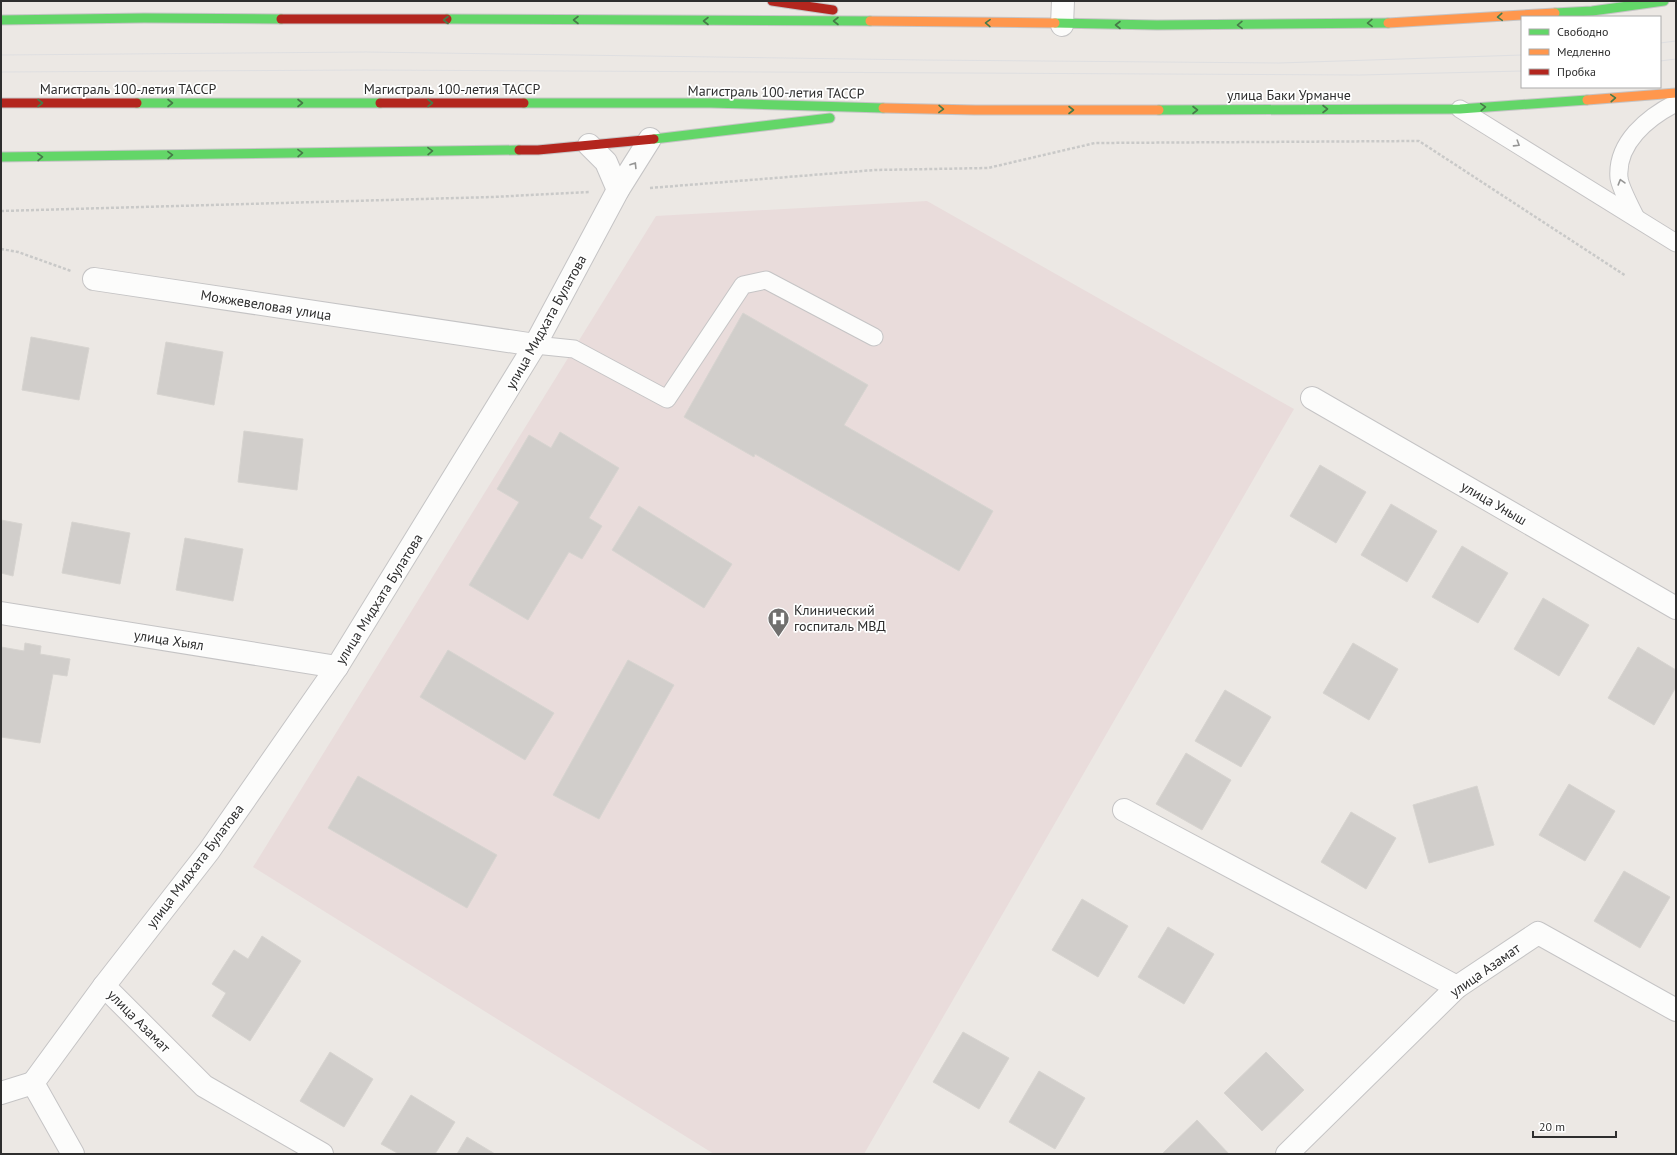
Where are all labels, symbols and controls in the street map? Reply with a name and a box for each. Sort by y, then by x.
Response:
one-way arrow [1497,13,1503,22]
one-way arrow [443,16,449,24]
one-way arrow [573,16,579,24]
legend [1521,16,1661,88]
one-way arrow [703,17,709,25]
one-way arrow [833,17,839,25]
one-way arrow [985,19,991,27]
one-way arrow [1367,19,1373,28]
one-way arrow [1115,21,1121,29]
one-way arrow [1237,21,1243,29]
text: Свободно [1557,24,1608,39]
text: Медленно [1557,44,1611,59]
text: Пробка [1557,64,1596,79]
street label: Магистраль 100-летия ТАССР [40,80,217,98]
street label: Магистраль 100-летия ТАССР [364,80,541,98]
street label: Магистраль 100-летия ТАССР [688,81,865,103]
street label: улица Баки Урманче [1227,86,1351,104]
one-way arrow [1610,93,1616,102]
one-way arrow [37,99,43,107]
one-way arrow [167,99,173,107]
one-way arrow [297,99,303,107]
one-way arrow [427,99,433,107]
one-way arrow [1480,103,1486,112]
one-way arrow [938,105,944,113]
one-way arrow [1322,105,1328,113]
one-way arrow [1068,106,1074,114]
one-way arrow [1192,106,1198,114]
one-way arrow [1513,140,1520,147]
one-way arrow [427,147,433,155]
one-way arrow [297,149,303,157]
one-way arrow [167,151,173,159]
one-way arrow [37,153,43,161]
one-way arrow [629,162,637,169]
one-way arrow [1617,178,1626,185]
street label: улица Мидхата Булатова [502,252,590,392]
street label: Можжевеловая улица [199,286,333,324]
street label: улица Уныш [1458,477,1530,529]
street label: улица Мидхата Булатова [331,530,427,668]
place label: Клинический госпиталь МВД [794,601,886,635]
hospital icon: Клинический госпиталь МВД [765,605,791,638]
street label: улица Хыял [133,626,205,654]
street label: улица Мидхата Булатова [142,800,248,932]
street label: улица Азамат [1446,939,1524,1001]
street label: улица Азамат [104,986,175,1057]
scale bar [1533,1113,1616,1139]
text: 20 m [1539,1119,1565,1134]

